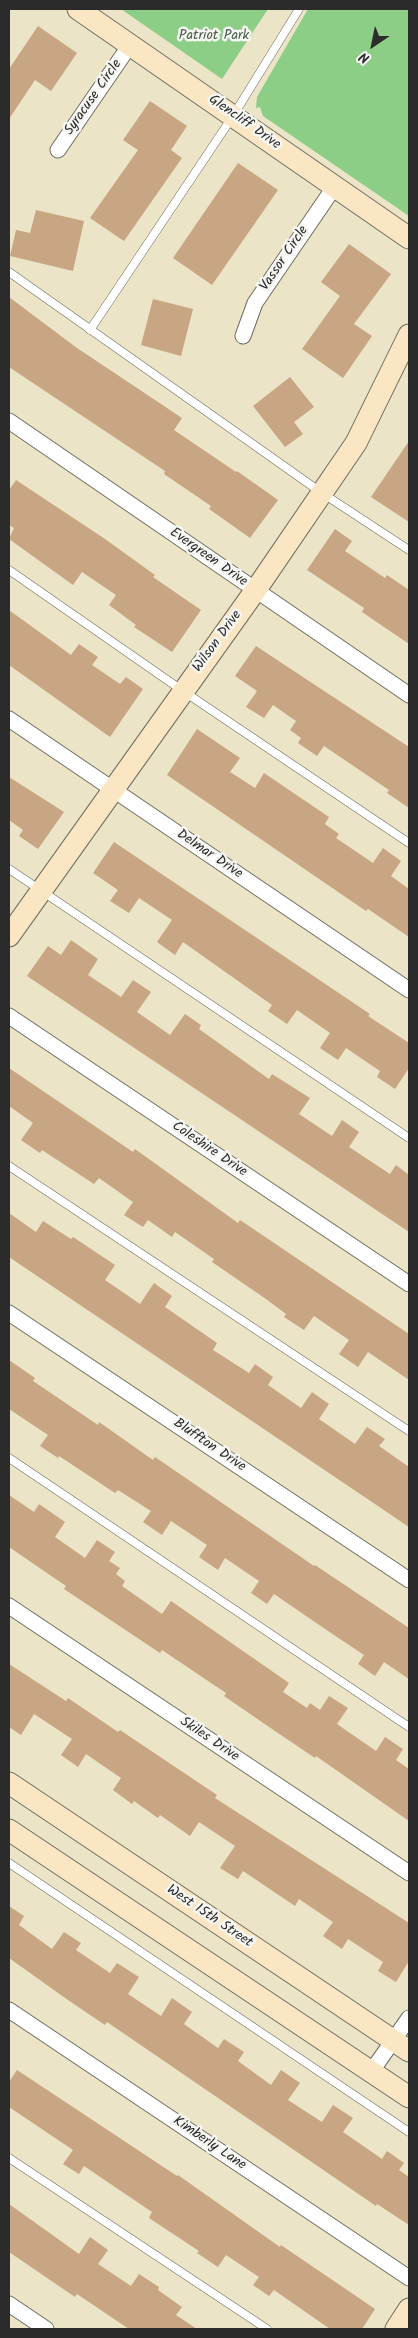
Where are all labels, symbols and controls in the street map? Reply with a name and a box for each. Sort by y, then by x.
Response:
north arrow [348,20,398,70]
park label: Patriot Park [179,29,249,45]
text: N [355,46,374,69]
street label: Syracuse Circle [62,57,126,139]
street label: Glencliff Drive [205,92,283,154]
street label: Vassor Circle [257,223,313,295]
street label: Evergreen Drive [166,525,250,591]
street label: Wilson Drive [190,608,246,676]
street label: Delmar Drive [173,827,245,883]
street label: Coleshire Drive [168,1119,250,1181]
street label: Bluffton Drive [170,1416,248,1476]
street label: Skiles Drive [176,1714,242,1766]
street label: West 15th Street [163,1882,255,1952]
street label: Kimberly Lane [169,2113,249,2175]

